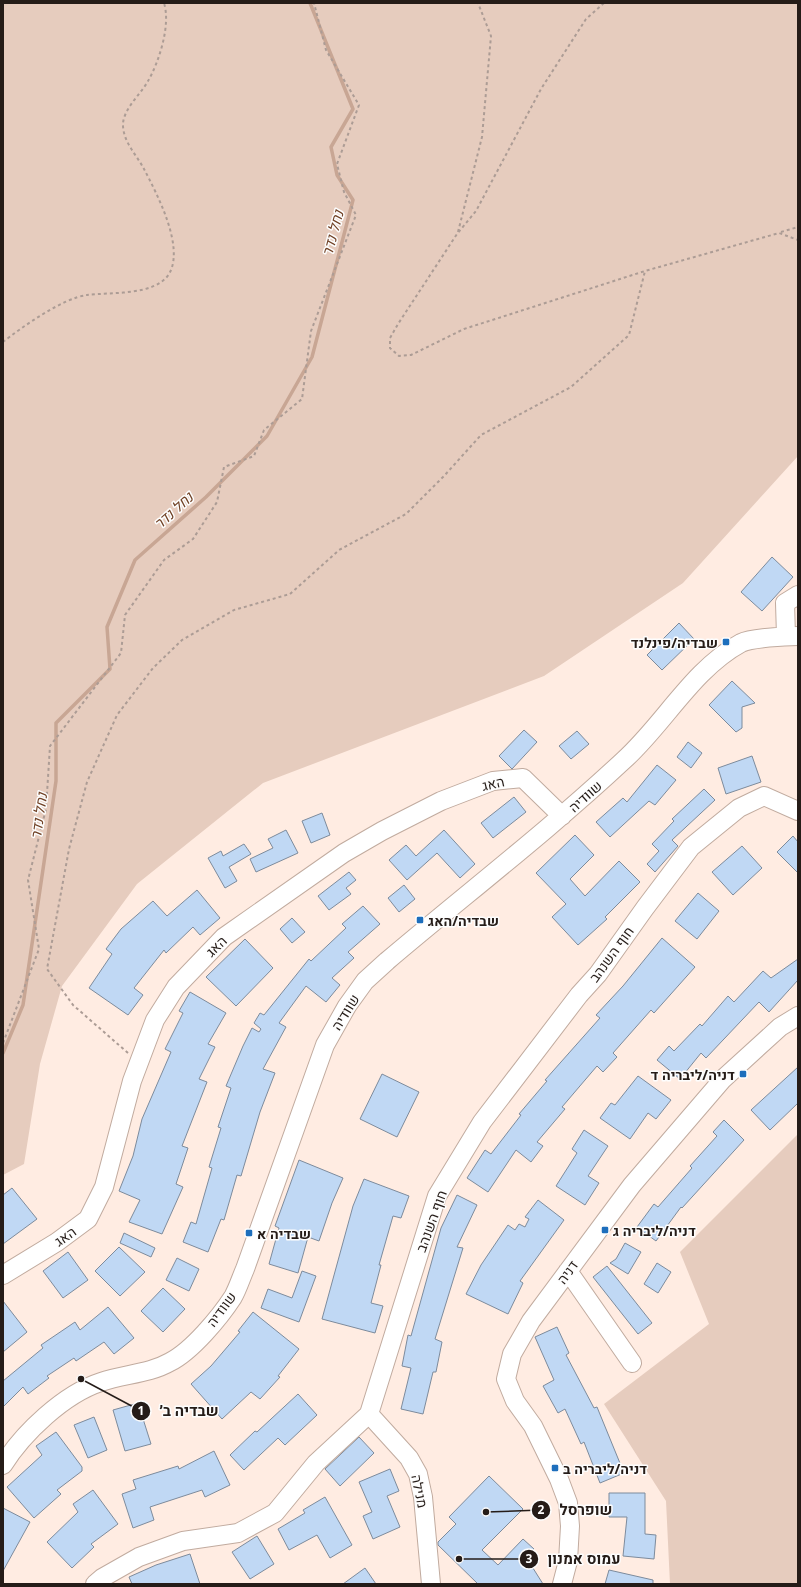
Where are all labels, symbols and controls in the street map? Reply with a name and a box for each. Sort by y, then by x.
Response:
water label: נחל נדר [316,206,348,258]
water label: נחל נדר [149,486,198,533]
place label: שבדיה/פינלנד [631,633,718,652]
marker: שבדיה/פינלנד [721,637,731,647]
street label: האג [480,771,506,795]
street label: שוודיה [564,776,606,816]
water label: נחל נדר [25,790,51,841]
place label: שבדיה/האג [428,911,499,930]
marker: שבדיה/האג [415,915,425,925]
street label: חוף השנהב [584,922,638,986]
street label: האג [201,931,231,961]
street label: שוודיה [327,990,363,1034]
place label: דניה/ליבריה ד [651,1065,735,1084]
marker: דניה/ליבריה ד [738,1069,748,1079]
street label: חוף השנהב [411,1187,451,1255]
place label: דניה/ליבריה ג [613,1221,696,1240]
street label: האג [50,1222,80,1250]
place label: שבדיה א [257,1224,311,1243]
marker: דניה/ליבריה ג [600,1225,610,1235]
marker: שבדיה א [244,1228,254,1238]
street label: דניה [552,1256,582,1288]
street label: שוודיה [202,1288,240,1330]
callout: שבדיה ב׳ [131,1398,226,1425]
text: שבדיה ב׳ [159,1400,219,1420]
text: 1 [138,1402,144,1419]
place label: דניה/ליבריה ב [563,1459,647,1478]
marker: דניה/ליבריה ב [550,1463,560,1473]
street label: מנילה [407,1473,433,1509]
callout: שופרסל [531,1496,620,1523]
text: שופרסל [560,1499,612,1519]
text: 2 [538,1501,545,1518]
callout: עמוס אמנון [519,1545,628,1572]
text: עמוס אמנון [547,1548,621,1568]
text: 3 [526,1550,533,1567]

